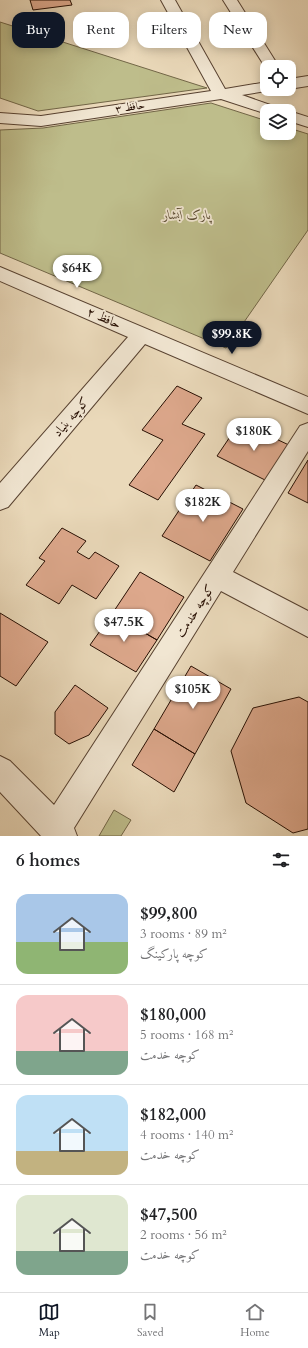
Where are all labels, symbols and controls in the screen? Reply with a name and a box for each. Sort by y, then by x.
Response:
chip: Buy [12,12,65,48]
chip: Rent [73,12,129,48]
chip: Filters [137,12,201,48]
chip: New [209,12,267,48]
map controls [260,60,296,140]
button: locate [260,60,296,96]
street label: حافظ ۳ [114,97,146,117]
button: layers [260,104,296,140]
park label: پارک آبشار [162,206,213,224]
pin: $64K [53,255,101,289]
text: $64K [62,259,92,277]
street label: حافظ ۲ [84,303,124,333]
pin: $99.8K [199,321,265,355]
text: $99.8K [212,325,252,343]
street label: کوچه بنیاد [49,393,93,441]
pin: $180K [226,418,282,452]
text: $180K [235,422,273,440]
pin: $182K [175,489,231,523]
text: $182K [184,493,222,511]
street label: کوچه خدمت [171,581,219,641]
pin: $47.5K [91,609,157,643]
text: $47.5K [104,613,144,631]
pin: $105K [165,676,221,710]
text: $105K [174,680,212,698]
text: 6 homes [16,849,80,872]
icon: filters [270,849,292,871]
text: $99,800 [140,902,197,925]
icon: home [48,910,96,958]
text: 3 rooms · 89 m² [140,925,227,943]
text: کوچه پارکینگ [140,945,208,963]
text: $180,000 [140,1003,206,1026]
icon: home [48,1011,96,1059]
text: 5 rooms · 168 m² [140,1026,233,1044]
text: کوچه خدمت [140,1046,200,1064]
text: $182,000 [140,1103,206,1126]
icon: home [48,1111,96,1159]
text: 4 rooms · 140 m² [140,1126,233,1144]
text: کوچه خدمت [140,1146,200,1164]
text: $47,500 [140,1203,197,1226]
icon: home [48,1211,96,1259]
text: 2 rooms · 56 m² [140,1226,227,1244]
text: کوچه خدمت [140,1246,200,1264]
tab: Map [38,1301,60,1340]
tab: Saved [137,1301,164,1340]
tab: Home [240,1301,270,1340]

